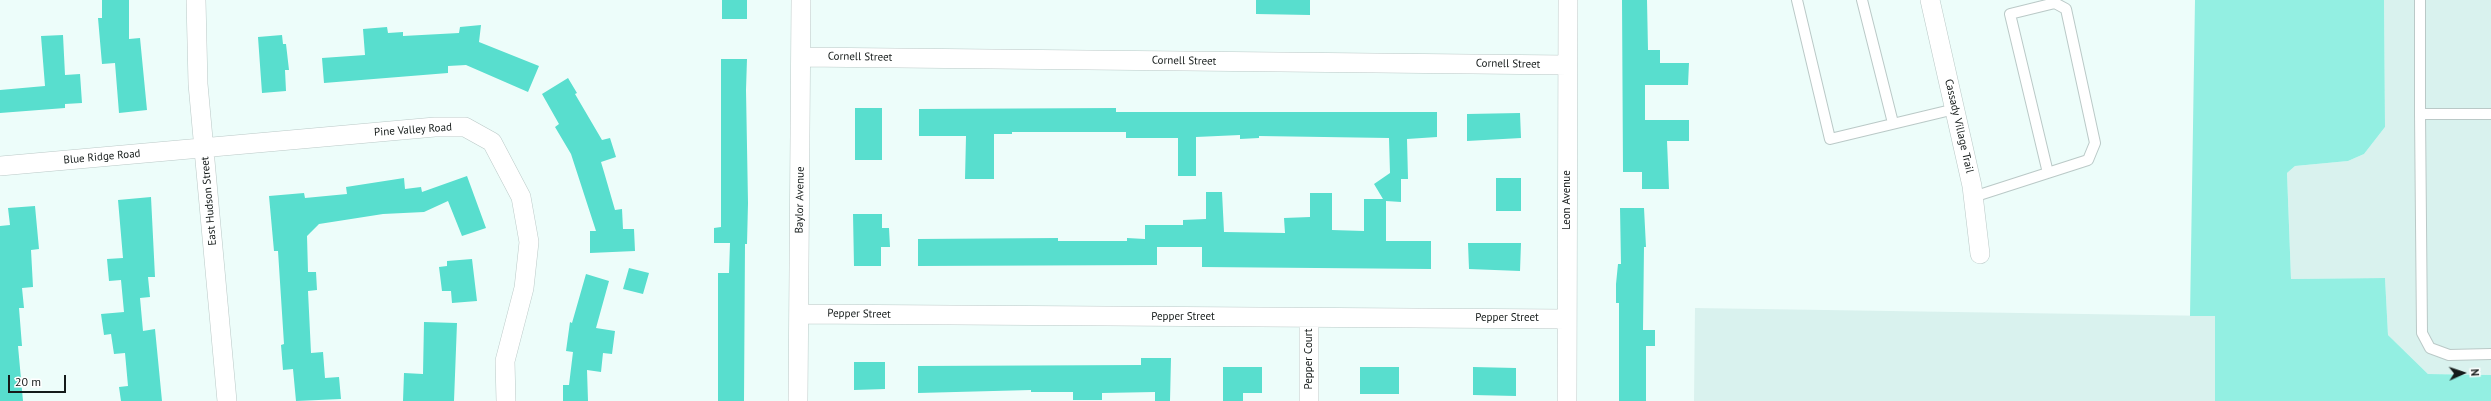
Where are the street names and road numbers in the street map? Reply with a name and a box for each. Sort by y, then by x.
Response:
street label: Cornell Street [828,50,892,64]
street label: Cornell Street [1152,54,1216,68]
street label: Cornell Street [1476,57,1540,71]
street label: Cassady Village Trail [1942,78,1976,174]
street label: Pine Valley Road [374,121,452,139]
street label: Blue Ridge Road [63,147,141,167]
street label: East Hudson Street [199,156,219,246]
street label: Baylor Avenue [793,166,807,234]
street label: Leon Avenue [1560,170,1574,230]
street label: Pepper Street [827,307,891,321]
street label: Pepper Street [1151,310,1215,324]
street label: Pepper Street [1475,311,1539,325]
street label: Pepper Court [1302,328,1316,390]

